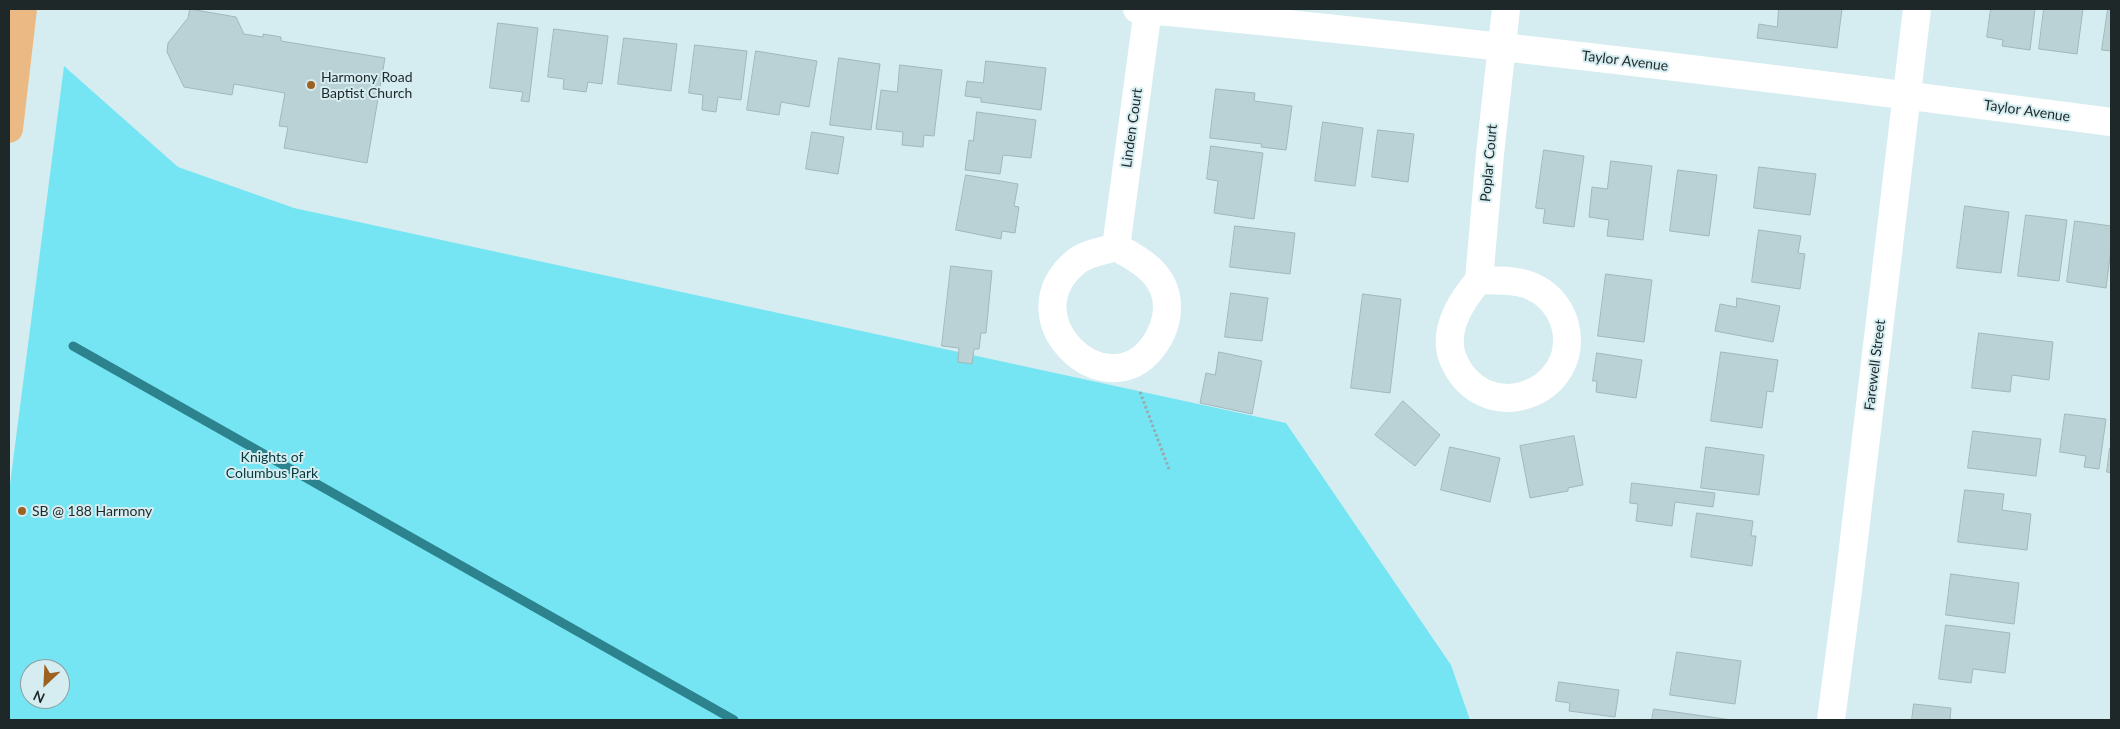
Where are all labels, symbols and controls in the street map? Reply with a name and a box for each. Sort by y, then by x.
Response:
street label: Taylor Avenue [1581,47,1669,75]
place label: Harmony Road Baptist Church [321,69,412,102]
marker: Harmony Road Baptist Church [305,79,317,91]
street label: Linden Court [1118,87,1146,169]
street label: Taylor Avenue [1983,97,2071,125]
street label: Poplar Court [1477,123,1501,203]
street label: Farewell Street [1861,319,1889,411]
park label: Knights of Columbus Park [226,449,318,482]
place label: SB @ 188 Harmony [32,503,152,519]
marker: SB @ 188 Harmony [16,505,28,517]
north arrow [20,659,70,709]
text: N [30,687,47,707]

